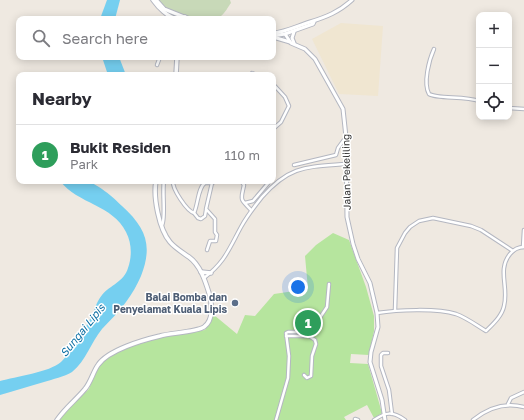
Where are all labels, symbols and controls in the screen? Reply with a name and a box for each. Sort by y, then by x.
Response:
map controls [476,12,512,120]
button: + [476,12,512,48]
search box [16,16,276,60]
icon: search [30,27,52,49]
text: Search here [62,29,148,47]
button: − [476,48,512,84]
button: locate [476,84,512,120]
text: Nearby [32,88,92,109]
street label: Jalan Pekeliling [339,134,353,210]
text: Bukit Residen [70,138,171,156]
text: 1 [42,147,48,163]
text: 110 m [225,147,260,163]
text: Park [70,156,98,172]
your location [288,277,308,297]
place label: Balai Bomba dan Penyelamat Kuala Lipis [113,291,227,315]
marker: Balai Bomba dan Penyelamat Kuala Lipis [230,298,240,308]
water label: Sungai Lipis [57,300,109,360]
pin: 1 [295,308,321,338]

